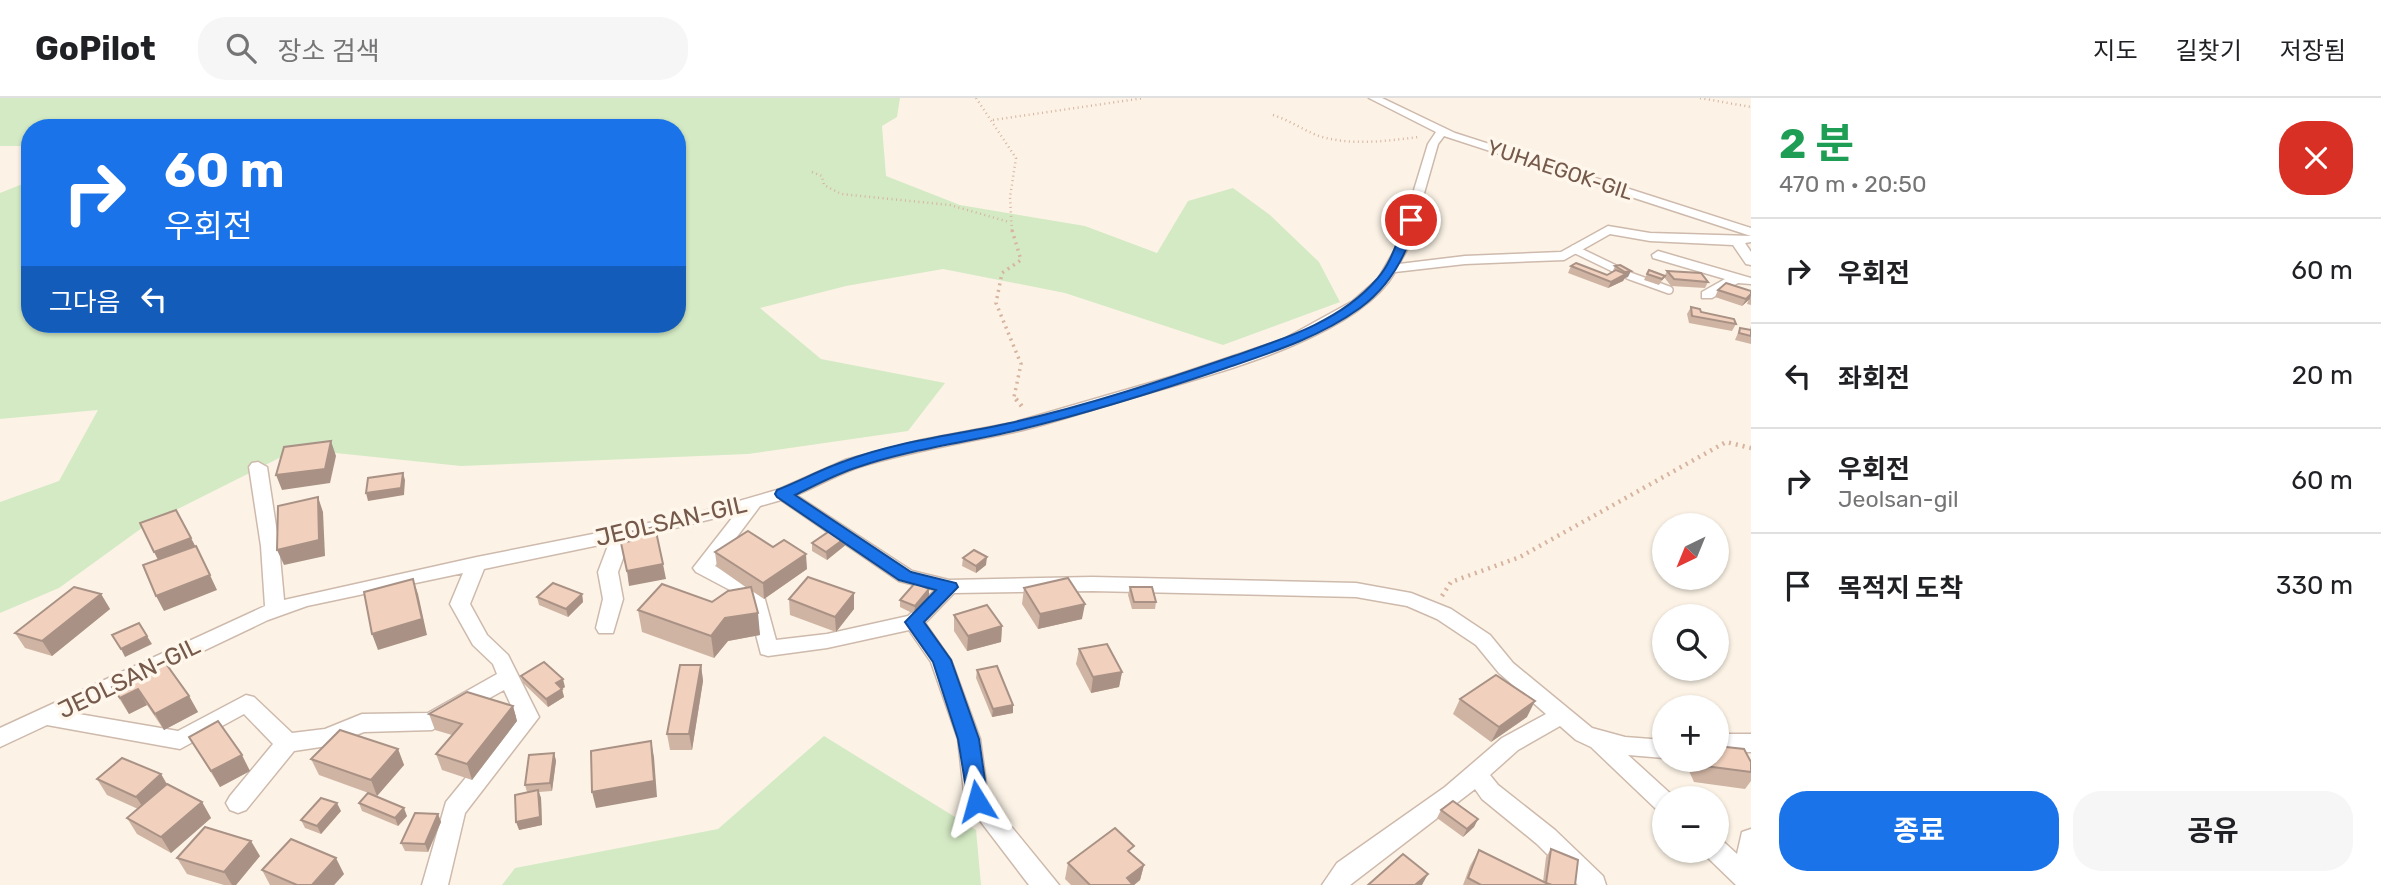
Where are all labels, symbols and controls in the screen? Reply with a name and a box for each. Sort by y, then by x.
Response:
search box [198,17,688,80]
text: GoPilot [35,29,156,68]
icon: search [222,29,260,67]
text: 장소 검색 [278,36,380,67]
text: 지도 [2093,37,2138,65]
text: 길찾기 [2176,37,2242,65]
text: 저장됨 [2280,37,2346,65]
text: 2 분 [1779,119,1854,169]
button: close [2279,121,2353,195]
street label: YUHAEGOK-GIL [1484,134,1636,205]
text: 60 m [164,141,285,199]
icon: right [49,147,140,238]
text: 470 m · 20:50 [1779,170,1926,198]
pin [1381,190,1441,250]
icon: arrive [1392,201,1430,239]
text: 우회전 [164,207,252,245]
icon: right [1779,252,1817,290]
text: 60 m [2291,255,2353,286]
text: 우회전 [1838,258,1910,289]
icon: left [135,280,173,318]
text: 그다음 [49,287,121,318]
icon: left [1779,357,1817,395]
text: 20 m [2292,360,2353,391]
text: 좌회전 [1838,363,1910,394]
text: 우회전 [1838,454,1910,485]
icon: right [1779,462,1817,500]
text: 60 m [2291,465,2353,496]
text: Jeolsan-gil [1838,485,1959,513]
street label: JEOLSAN-GIL [593,490,750,552]
north arrow [1652,513,1729,590]
map controls [1652,513,1729,863]
icon: arrive [1779,567,1817,605]
text: 330 m [2276,570,2353,601]
text: 목적지 도착 [1838,573,1963,604]
button: search [1652,604,1729,681]
street label: JEOLSAN-GIL [53,631,205,724]
button: + [1652,695,1729,772]
position arrow [940,764,1014,838]
button: − [1652,786,1729,863]
button: 종료 [1779,791,2059,871]
button: 공유 [2073,791,2353,871]

